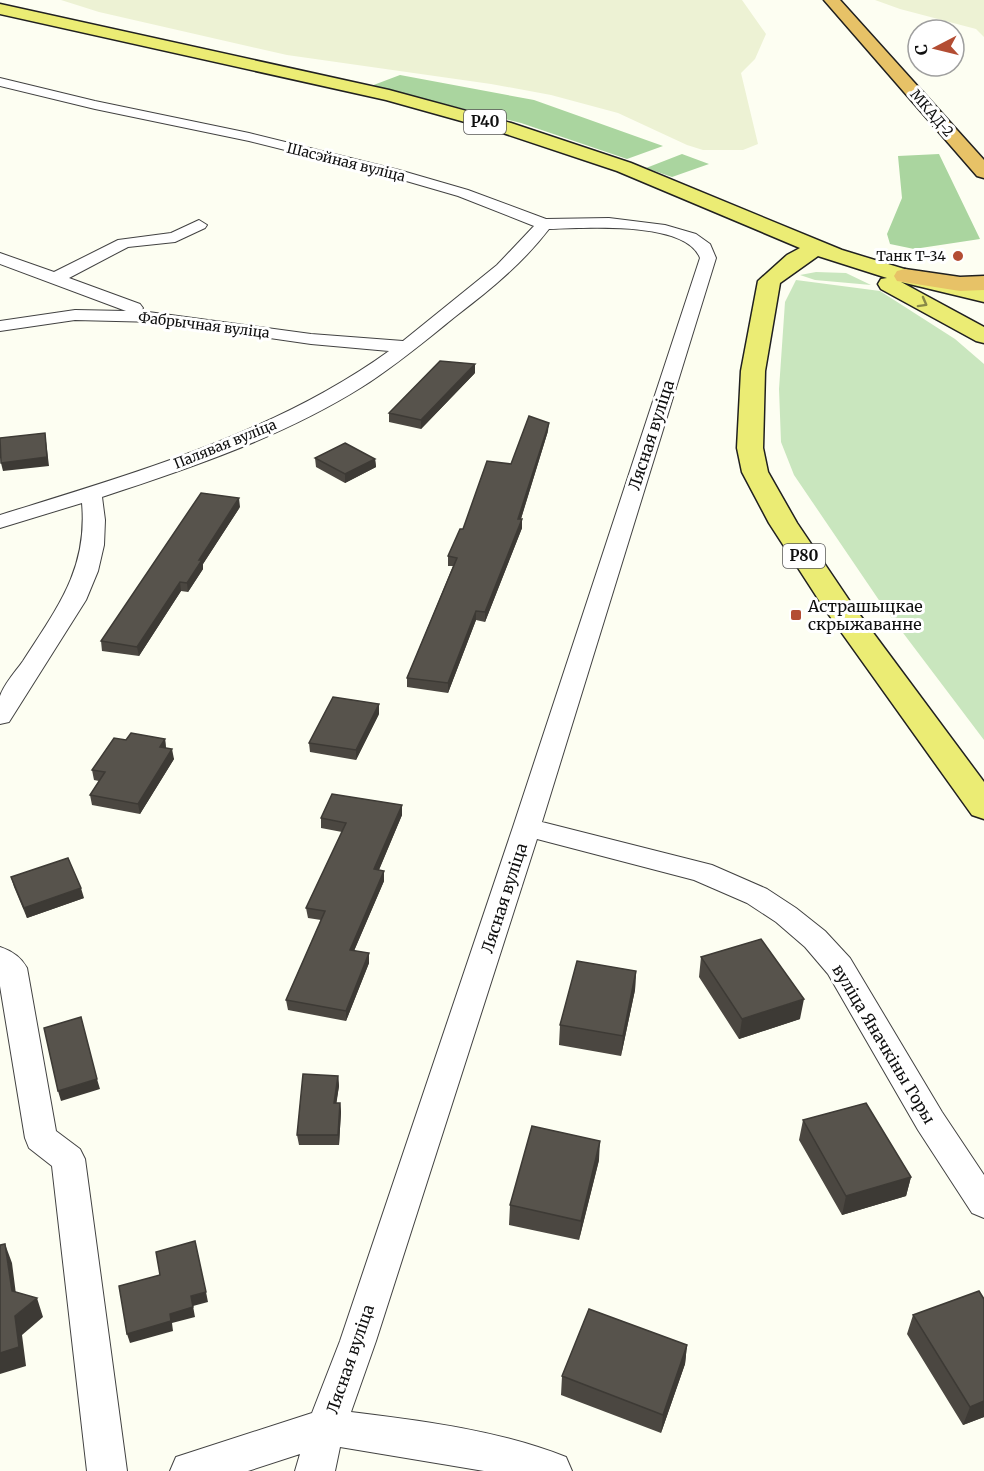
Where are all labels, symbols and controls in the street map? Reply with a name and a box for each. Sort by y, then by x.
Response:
north arrow [906,18,966,78]
text: С [911,43,932,56]
street label: МКАД-2 [906,86,958,140]
road number: Р40 [464,110,506,134]
street label: Шасэйная вуліца [285,139,408,186]
place label: Танк Т-34 [876,247,946,265]
marker: Танк Т-34 [951,249,965,263]
one-way arrow [916,296,927,307]
street label: Фабрычная вуліца [137,308,271,342]
street label: Лясная вуліца [624,377,678,493]
street label: Палявая вуліца [171,415,279,473]
road number: Р80 [783,544,825,568]
place label: Астрашыцкае скрыжаванне [807,596,923,634]
marker: Астрашыцкае скрыжаванне [789,608,803,622]
street label: Лясная вуліца [477,840,531,956]
street label: вуліца Яначкіны Горы [828,961,940,1128]
street label: Лясная вуліца [322,1301,378,1416]

